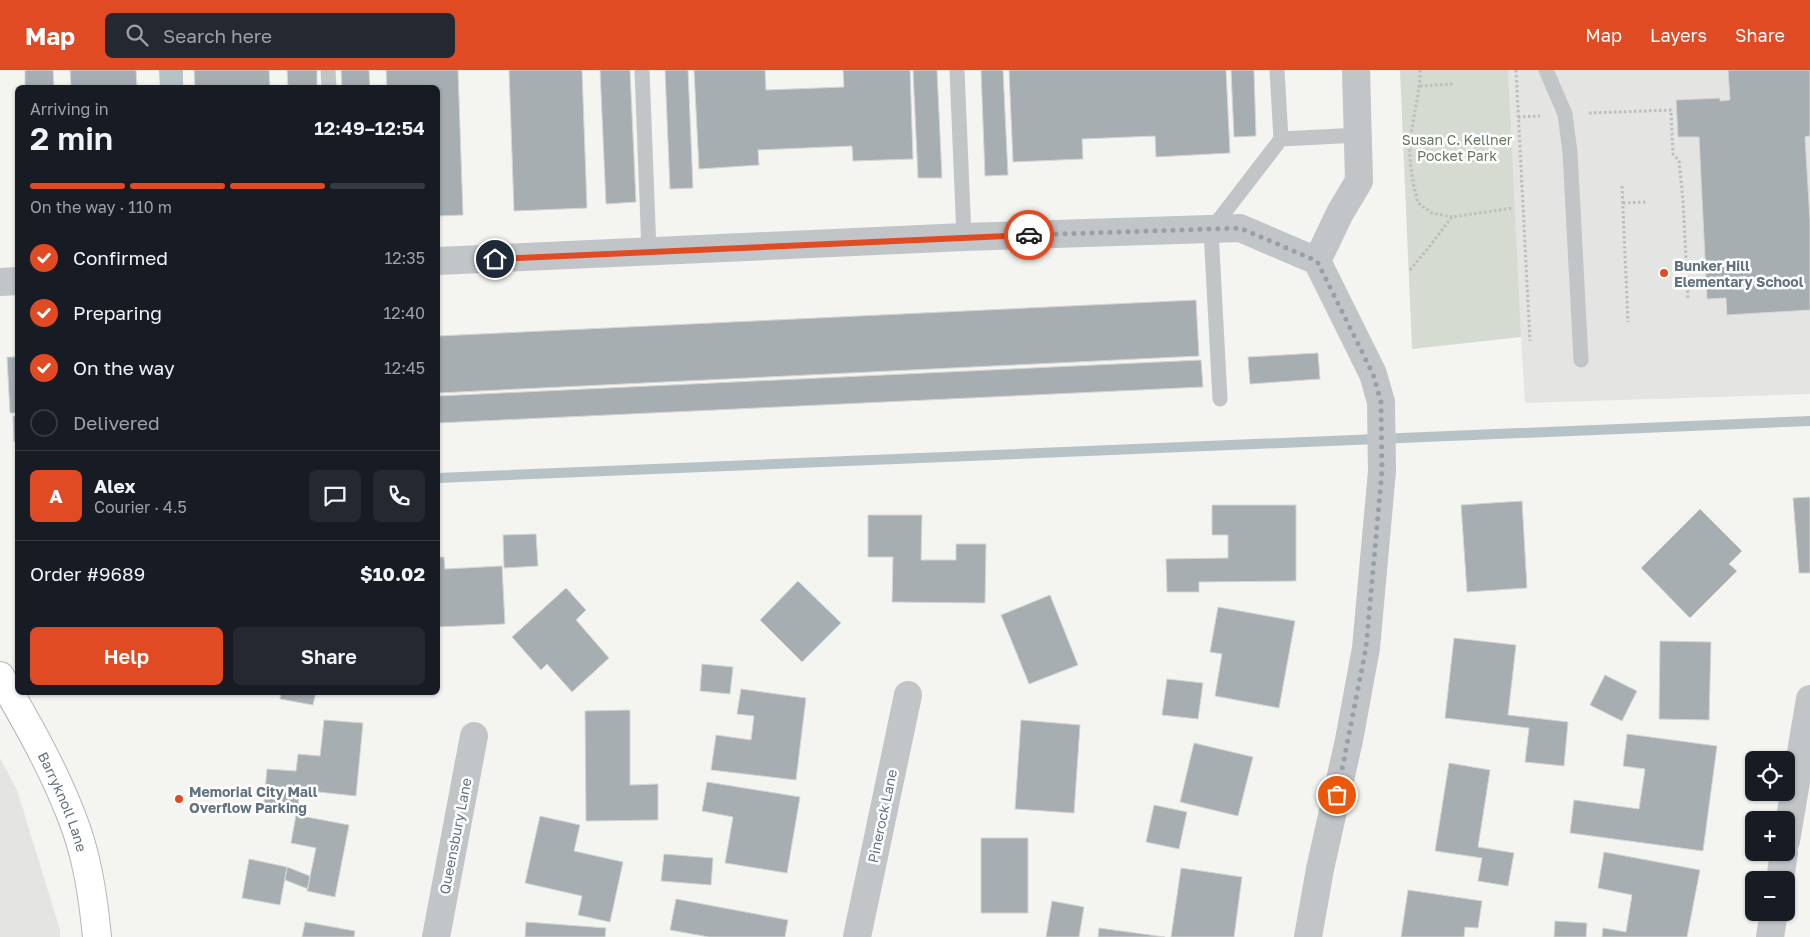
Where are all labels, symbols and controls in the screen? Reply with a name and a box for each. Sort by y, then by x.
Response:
search box [105,13,455,58]
text: Map [25,21,75,50]
icon: search [123,21,151,49]
text: Search here [163,24,272,47]
text: Map [1585,24,1622,46]
text: Layers [1650,24,1707,46]
text: Share [1735,24,1785,46]
text: Arriving in [30,99,109,119]
text: 12:49–12:54 [314,116,425,139]
text: 2 min [30,119,113,157]
park label: Susan C. Kellner Pocket Park [1402,131,1513,164]
text: On the way · 110 m [30,197,172,217]
courier [1004,210,1054,260]
icon: car [1015,221,1043,249]
pin [474,238,516,280]
icon: check [30,244,58,272]
icon: home [481,245,509,273]
text: Confirmed [73,246,168,269]
text: 12:35 [385,248,425,268]
place label: Bunker Hill Elementary School [1674,257,1804,290]
marker: Bunker Hill Elementary School [1658,267,1670,279]
icon: check [30,299,58,327]
text: Preparing [73,301,162,324]
text: 12:40 [383,303,425,323]
icon: check [30,354,58,382]
text: On the way [73,356,175,379]
text: 12:45 [384,358,425,378]
text: Delivered [73,411,160,434]
button: chat [309,470,361,522]
button: phone [373,470,425,522]
text: Alex [94,474,135,497]
text: A [49,484,63,507]
text: Courier · 4.5 [94,497,187,517]
text: Order #9689 [30,562,145,585]
text: $10.02 [360,562,425,585]
button: Help [30,627,223,685]
button: Share [233,627,425,685]
street label: Barryknoll Lane [35,749,91,853]
map controls [1745,751,1795,921]
button: locate [1745,751,1795,801]
street label: Pinerock Lane [864,768,900,864]
pin [1316,774,1358,816]
street label: Queensbury Lane [435,776,475,896]
icon: bag [1323,781,1351,809]
place label: Memorial City Mall Overflow Parking [189,783,318,816]
marker: Memorial City Mall Overflow Parking [173,793,185,805]
button: + [1745,811,1795,861]
button: − [1745,871,1795,921]

